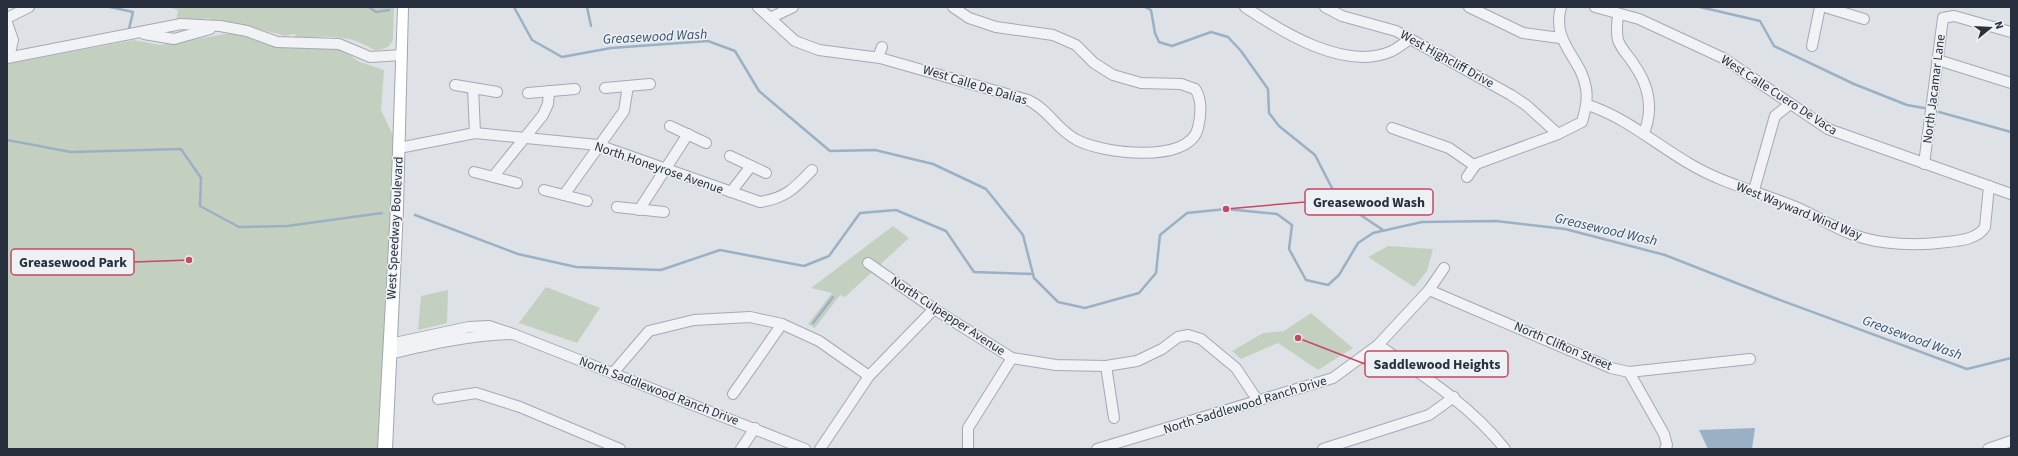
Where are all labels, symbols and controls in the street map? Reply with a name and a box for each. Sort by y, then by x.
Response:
north arrow [1970,8,2010,48]
text: N [1991,19,2007,31]
water label: Greasewood Wash [602,24,708,50]
street label: West Highcliff Drive [1397,26,1497,92]
street label: North Jacamar Lane [1918,33,1950,145]
street label: West Calle Cuero De Vaca [1717,50,1841,140]
street label: West Calle De Dalias [920,61,1030,110]
street label: North Honeyrose Avenue [592,137,726,199]
street label: West Speedway Boulevard [382,156,408,300]
street label: West Wayward Wind Way [1733,177,1865,245]
callout: Greasewood Wash [1305,189,1433,215]
text: Greasewood Wash [1313,193,1425,213]
water label: Greasewood Wash [1553,208,1659,252]
callout: Greasewood Park [11,249,134,275]
text: Greasewood Park [19,253,127,273]
street label: North Culpepper Avenue [887,272,1009,360]
water label: Greasewood Wash [1859,311,1965,365]
street label: North Clifton Street [1511,317,1615,375]
callout: Saddlewood Heights [1365,351,1508,377]
street label: North Saddlewood Ranch Drive [577,352,741,430]
text: Saddlewood Heights [1374,355,1500,375]
street label: North Saddlewood Ranch Drive [1161,372,1329,438]

